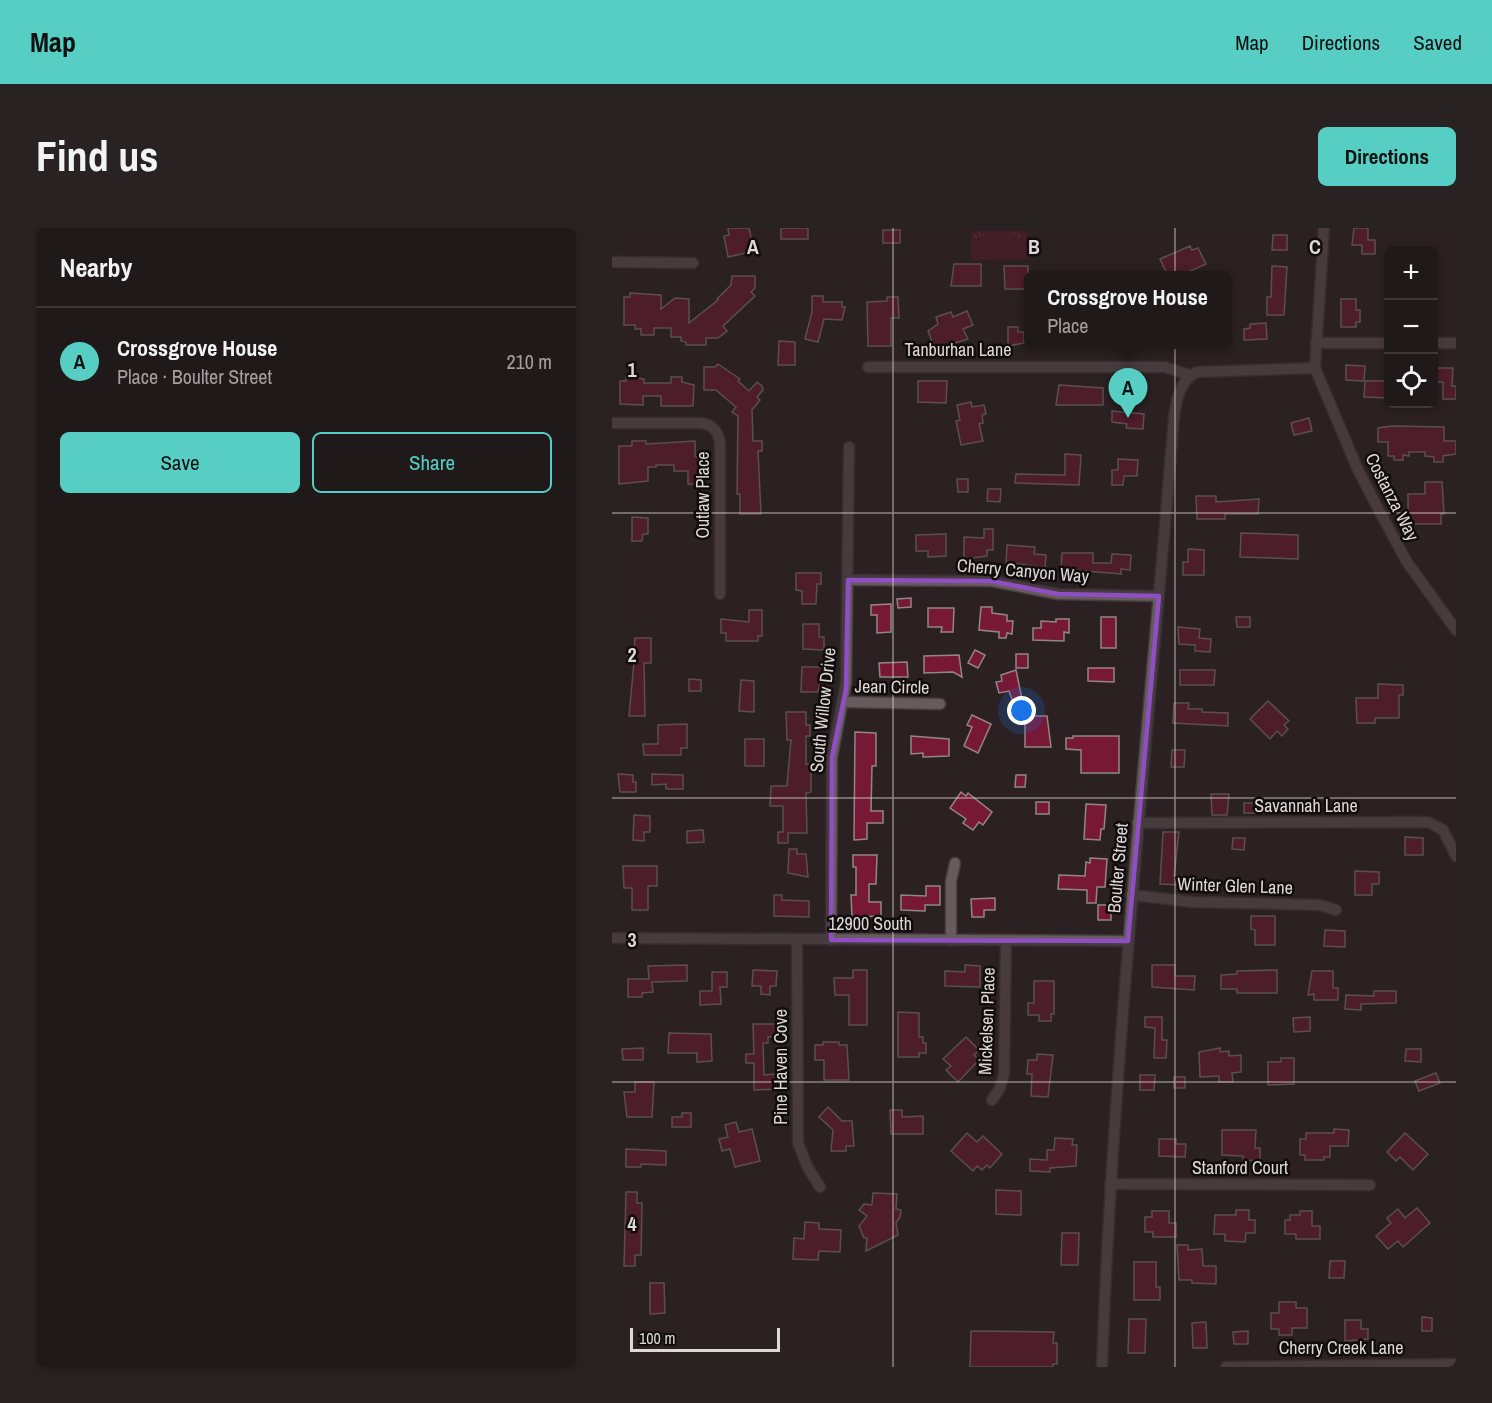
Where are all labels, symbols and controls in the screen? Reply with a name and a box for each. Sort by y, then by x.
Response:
text: Map [30,23,76,61]
text: Map [1235,28,1269,57]
text: Directions [1302,28,1380,57]
text: Saved [1413,28,1462,57]
button: Directions [1318,127,1456,186]
text: Find us [36,128,158,184]
text: A [747,233,759,260]
text: B [1028,233,1040,260]
text: C [1309,233,1321,260]
map controls [1384,246,1438,408]
button: + [1384,246,1438,300]
text: Nearby [60,250,132,285]
popup [1024,271,1231,349]
text: Crossgrove House [1047,282,1208,312]
button: − [1384,300,1438,354]
text: Place [1047,312,1088,339]
text: Crossgrove House [117,333,277,363]
street label: Tanburhan Lane [905,337,1011,362]
text: A [74,348,85,375]
text: 210 m [506,348,552,375]
button: locate [1384,354,1438,408]
text: 1 [627,356,637,383]
text: Place · Boulter Street [117,363,272,390]
pin: A [1108,368,1148,418]
button: Save [60,432,300,493]
button: Share [312,432,552,493]
street label: Costanza Way [1360,449,1426,546]
street label: Outlaw Place [690,452,715,538]
street label: Cherry Canyon Way [956,552,1091,589]
text: 2 [627,641,637,668]
street label: South Willow Drive [804,646,841,774]
street label: Jean Circle [854,673,930,700]
your location [1007,696,1036,725]
street label: Savannah Lane [1254,793,1358,818]
street label: Boulter Street [1101,822,1134,914]
street label: Winter Glen Lane [1177,871,1293,900]
street label: 12900 South [828,911,912,936]
text: 3 [627,926,637,953]
street label: Mickelsen Place [972,967,1001,1075]
street label: Pine Haven Cove [768,1009,793,1125]
street label: Stanford Court [1192,1155,1288,1180]
text: 4 [627,1210,637,1237]
scale bar [630,1325,780,1352]
text: 100 m [639,1327,675,1349]
street label: Cherry Creek Lane [1279,1335,1403,1360]

